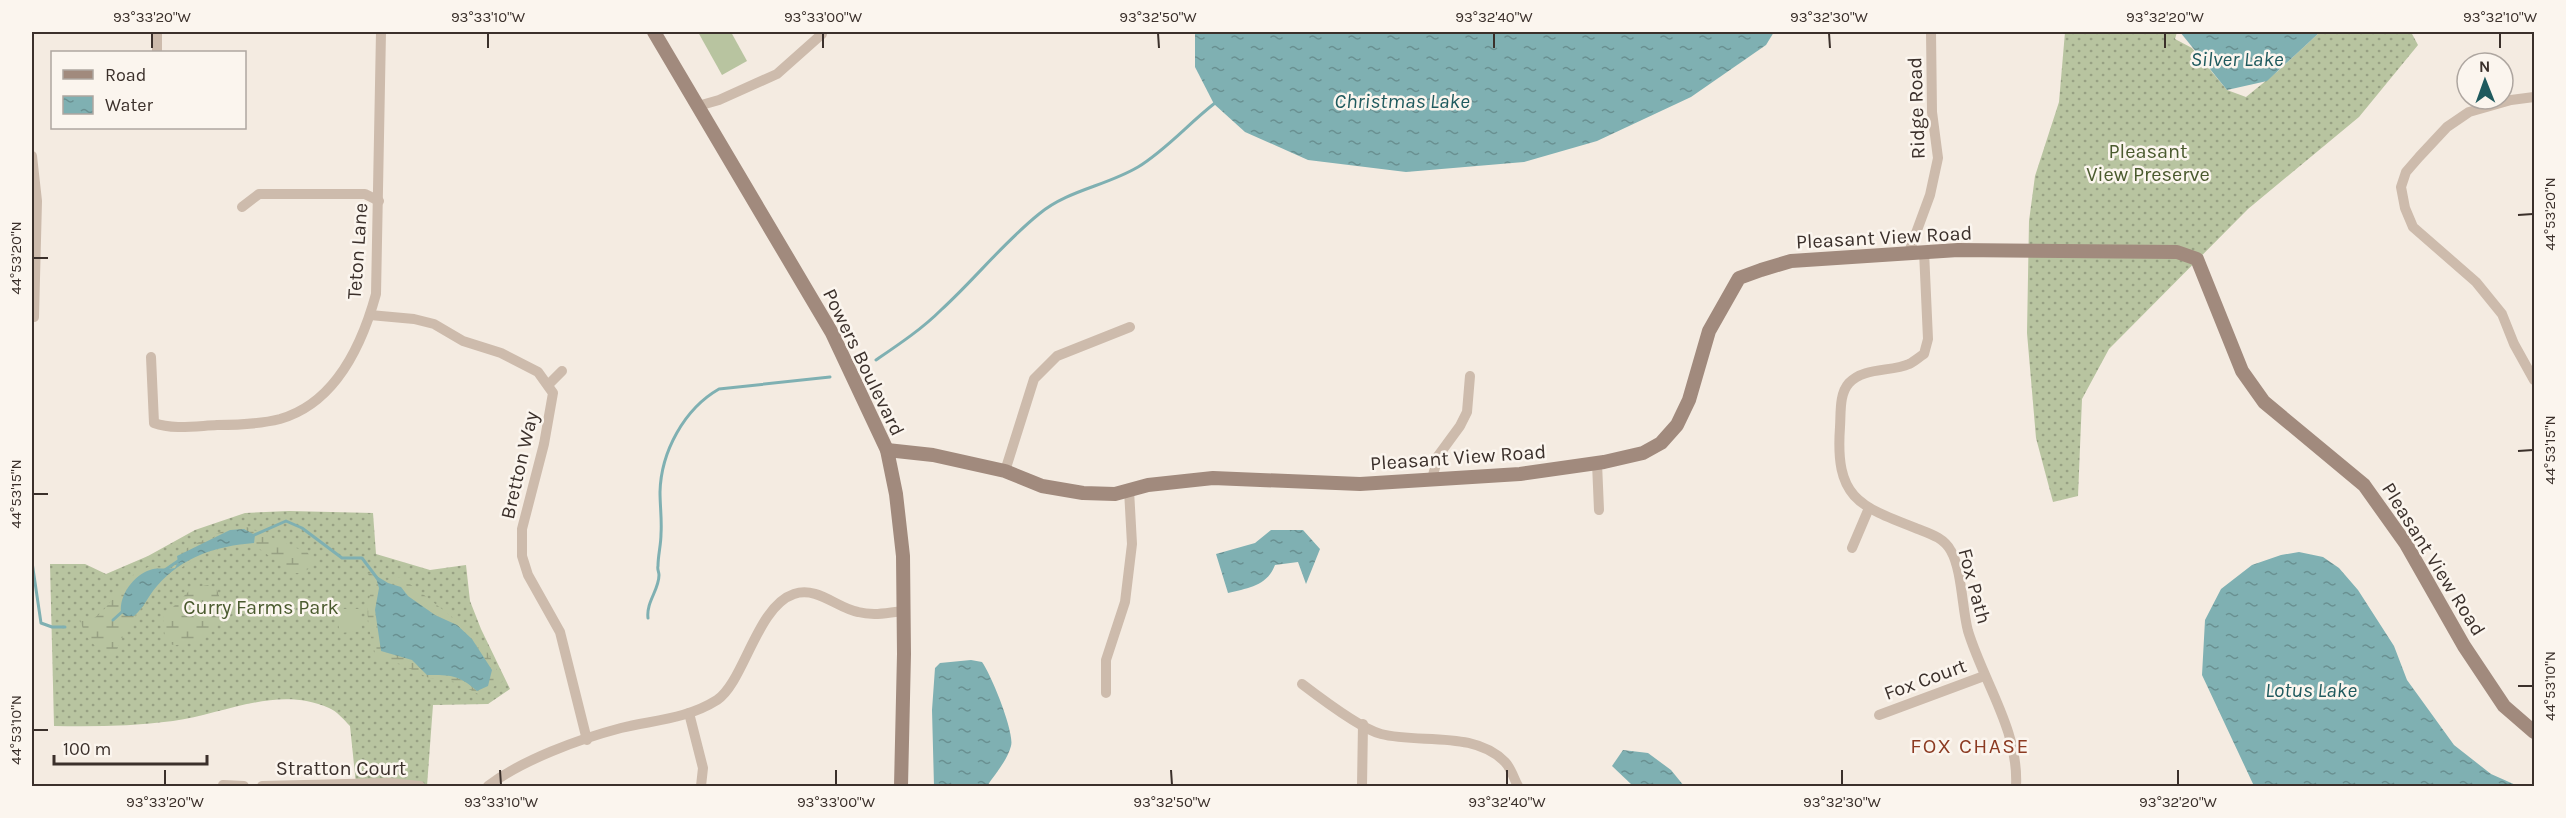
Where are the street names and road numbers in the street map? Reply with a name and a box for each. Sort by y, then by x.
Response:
street label: Ridge Road [1903,56,1930,160]
street label: Teton Lane [343,202,372,300]
street label: Pleasant View Road [1795,221,1973,254]
street label: Powers Boulevard [818,285,909,439]
street label: Bretton Way [496,409,543,521]
street label: Pleasant View Road [1369,440,1547,475]
street label: Pleasant View Road [2377,478,2490,640]
street label: Fox Path [1953,546,1996,627]
street label: Fox Court [1881,654,1970,705]
street label: Stratton Court [276,757,407,780]

